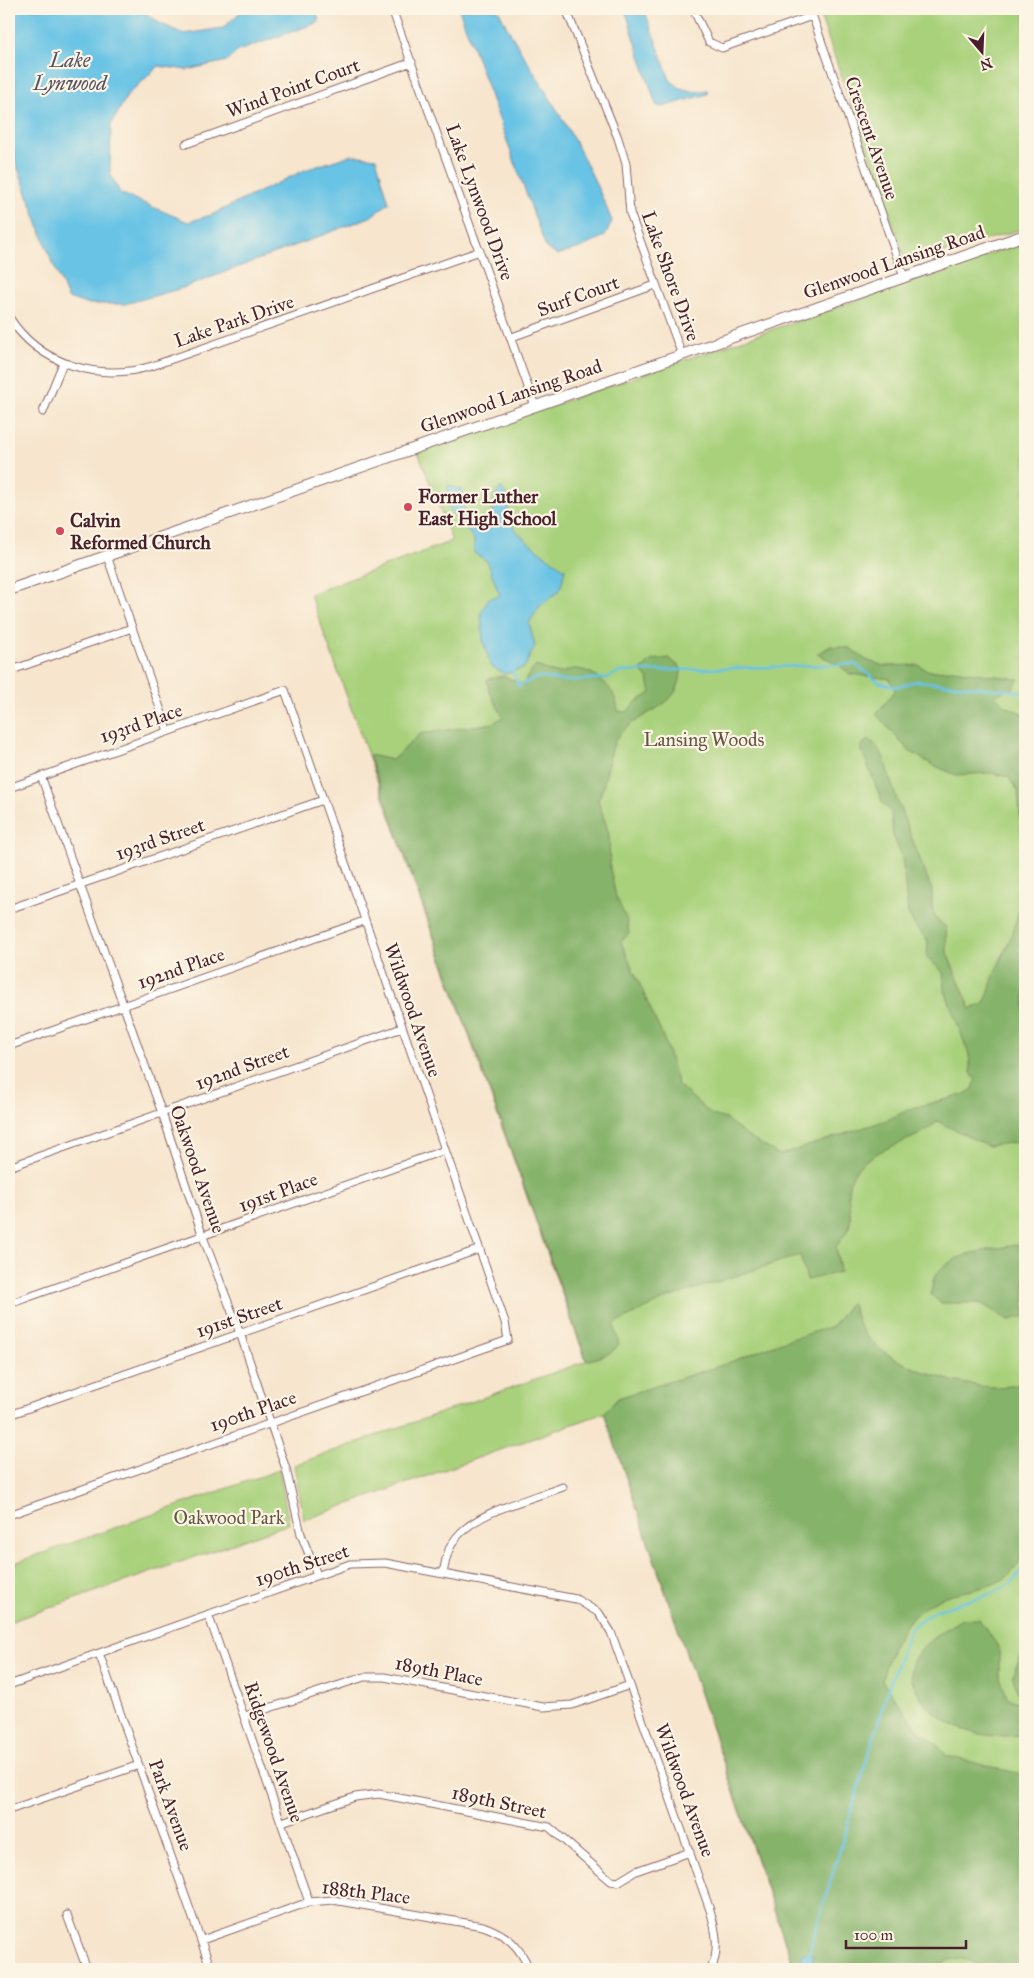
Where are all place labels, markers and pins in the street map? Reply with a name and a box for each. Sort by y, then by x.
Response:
place label: Former Luther East High School [418,485,557,531]
marker: Former Luther East High School [402,501,414,513]
place label: Calvin Reformed Church [70,509,211,554]
marker: Calvin Reformed Church [54,525,66,537]

